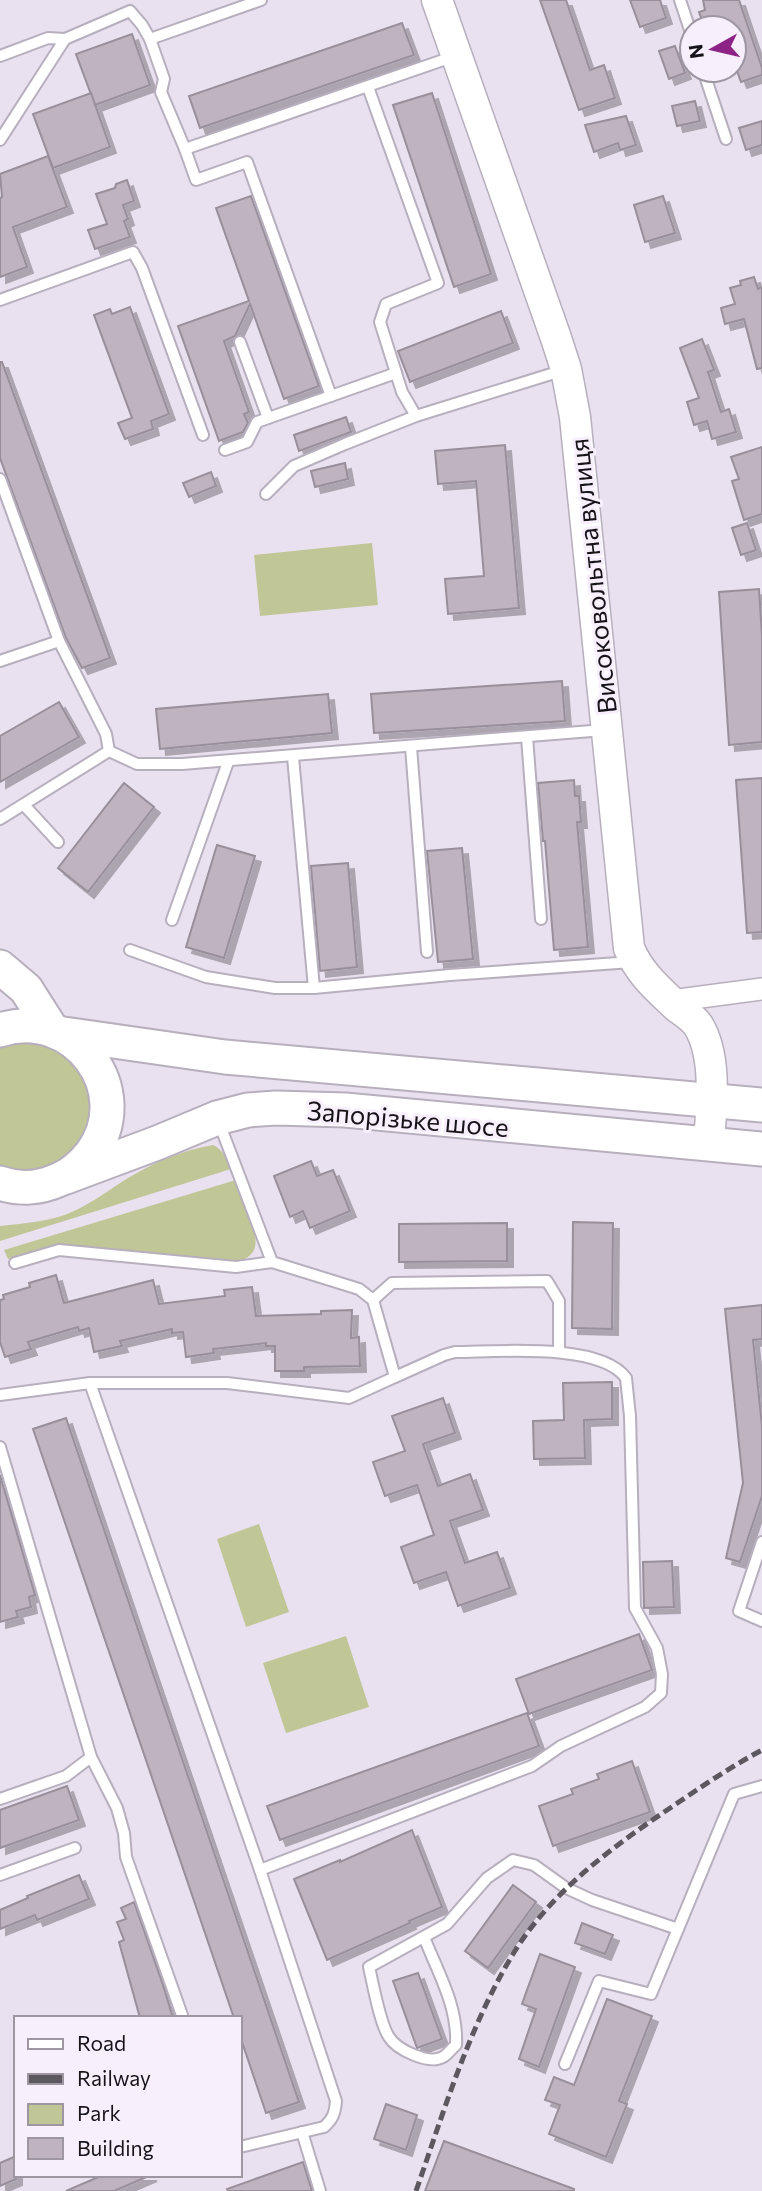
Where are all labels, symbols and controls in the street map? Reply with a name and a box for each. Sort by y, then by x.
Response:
north arrow [678,14,748,84]
text: N [683,43,708,60]
street label: Високовольтна вулиця [562,437,622,715]
street label: Запорізьке шосе [306,1094,510,1142]
legend [14,2016,242,2177]
text: Road [77,2030,126,2055]
text: Railway [77,2065,151,2090]
text: Park [77,2100,121,2125]
text: Building [77,2135,154,2160]

